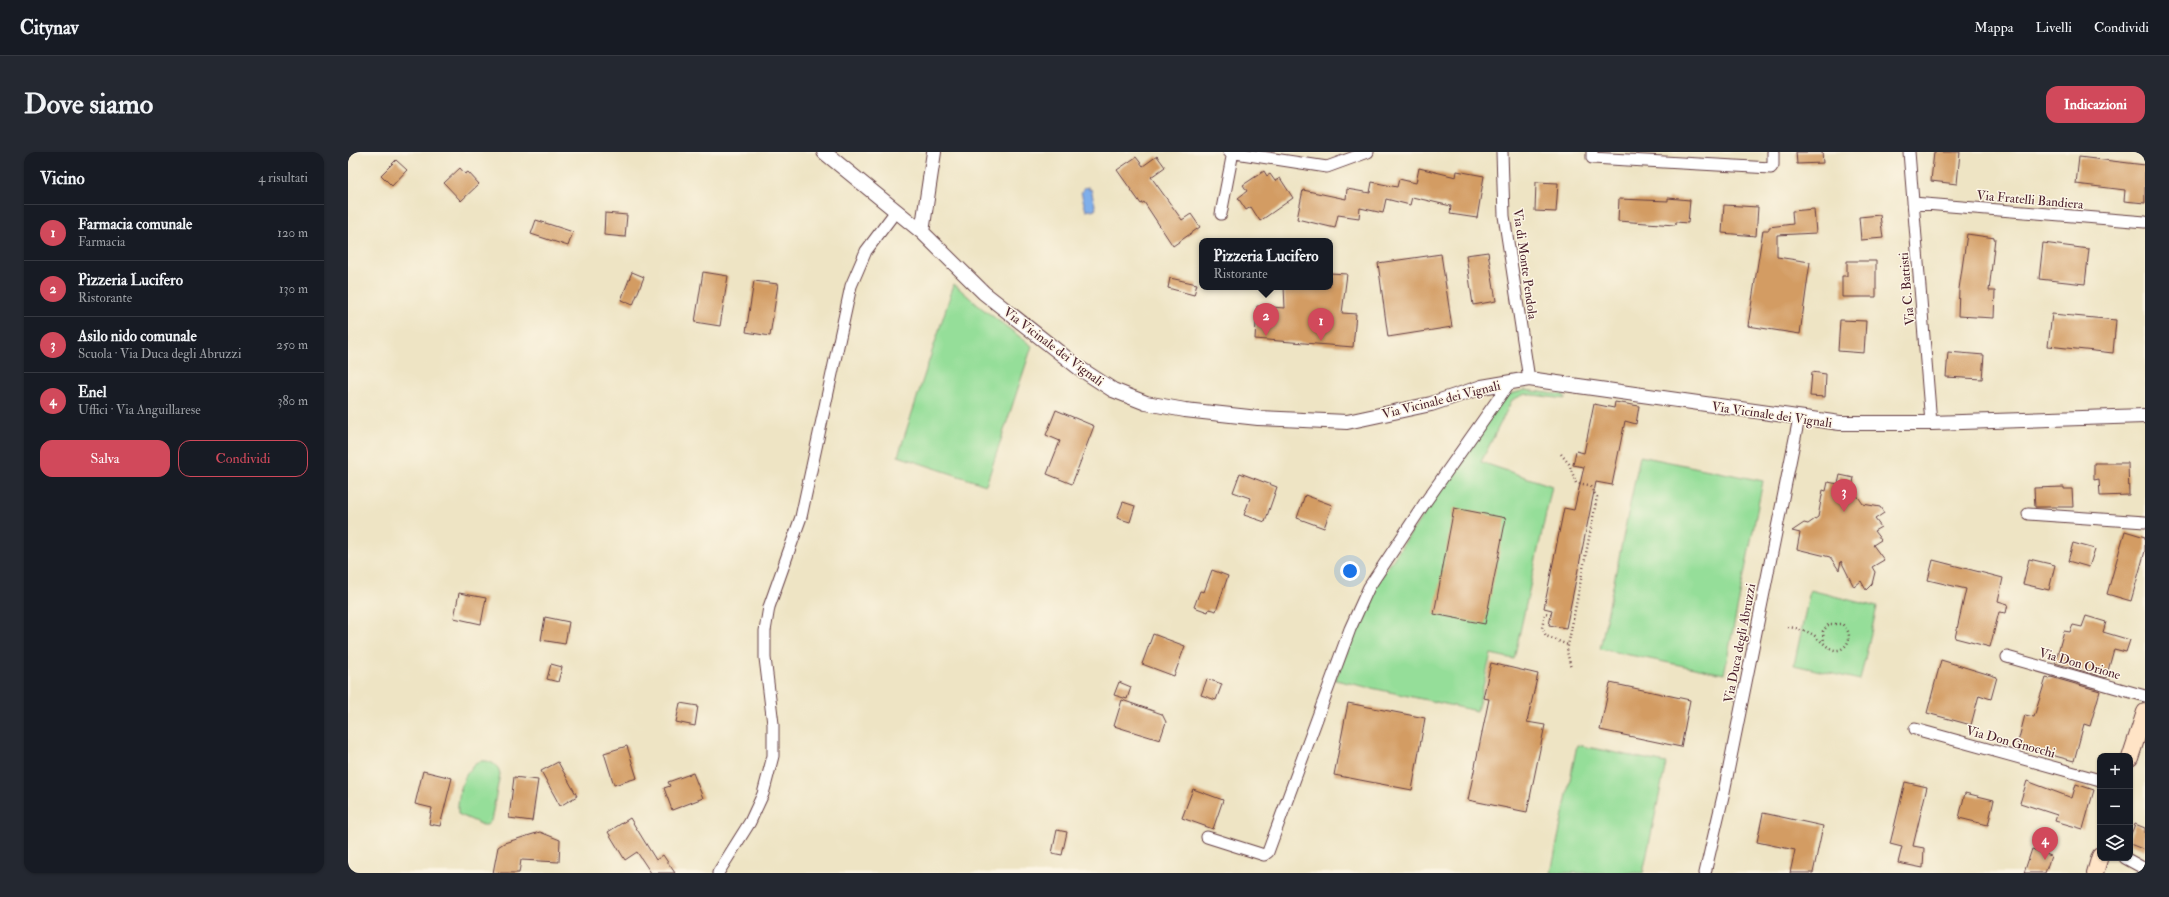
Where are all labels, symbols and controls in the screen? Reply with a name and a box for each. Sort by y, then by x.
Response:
text: Citynav [20,16,79,40]
text: Mappa [1974,19,2013,36]
text: Livelli [2035,19,2072,36]
text: Condividi [2094,19,2149,36]
button: Indicazioni [2046,86,2145,123]
text: Dove siamo [24,87,153,122]
text: Vicino [40,168,85,189]
text: 4 risultati [258,170,308,186]
street label: Via Fratelli Bandiera [1976,187,2085,213]
street label: Via di Monte Pendola [1509,208,1541,321]
text: Farmacia comunale [78,215,192,234]
text: 1 [51,225,55,241]
text: 120 m [277,225,308,241]
text: Farmacia [78,234,125,250]
popup [1199,238,1333,290]
text: Pizzeria Lucifero [1214,247,1318,266]
street label: Via C. Battisti [1896,251,1918,326]
text: Ristorante [1214,266,1268,282]
text: Pizzeria Lucifero [78,271,183,290]
text: 2 [50,281,56,297]
text: 130 m [279,281,308,297]
text: Ristorante [78,290,132,306]
pin: 2 [1253,303,1279,336]
street label: Via Vicinale dei Vignali [1000,304,1107,390]
pin: 1 [1308,308,1334,341]
text: Asilo nido comunale [78,327,197,346]
text: 3 [51,337,56,353]
text: 250 m [276,337,308,353]
text: Scuola · Via Duca degli Abruzzi [78,346,241,362]
street label: Via Vicinale dei Vignali [1380,377,1503,422]
text: Enel [78,383,107,402]
text: 4 [49,393,57,409]
text: 380 m [277,393,308,409]
street label: Via Vicinale dei Vignali [1711,399,1834,431]
text: Uffici · Via Anguillarese [78,402,201,418]
button: Salva [40,440,170,477]
button: Condividi [178,440,308,477]
pin: 3 [1831,479,1857,512]
your location [1340,561,1360,581]
street label: Via Duca degli Abruzzi [1721,582,1760,704]
street label: Via Don Orione [2037,645,2123,683]
street label: Via Don Gnocchi [1964,722,2058,762]
map controls [2097,753,2133,861]
button: + [2097,753,2133,789]
button: − [2097,789,2133,825]
button: layers [2097,825,2133,861]
pin: 4 [2032,827,2058,860]

